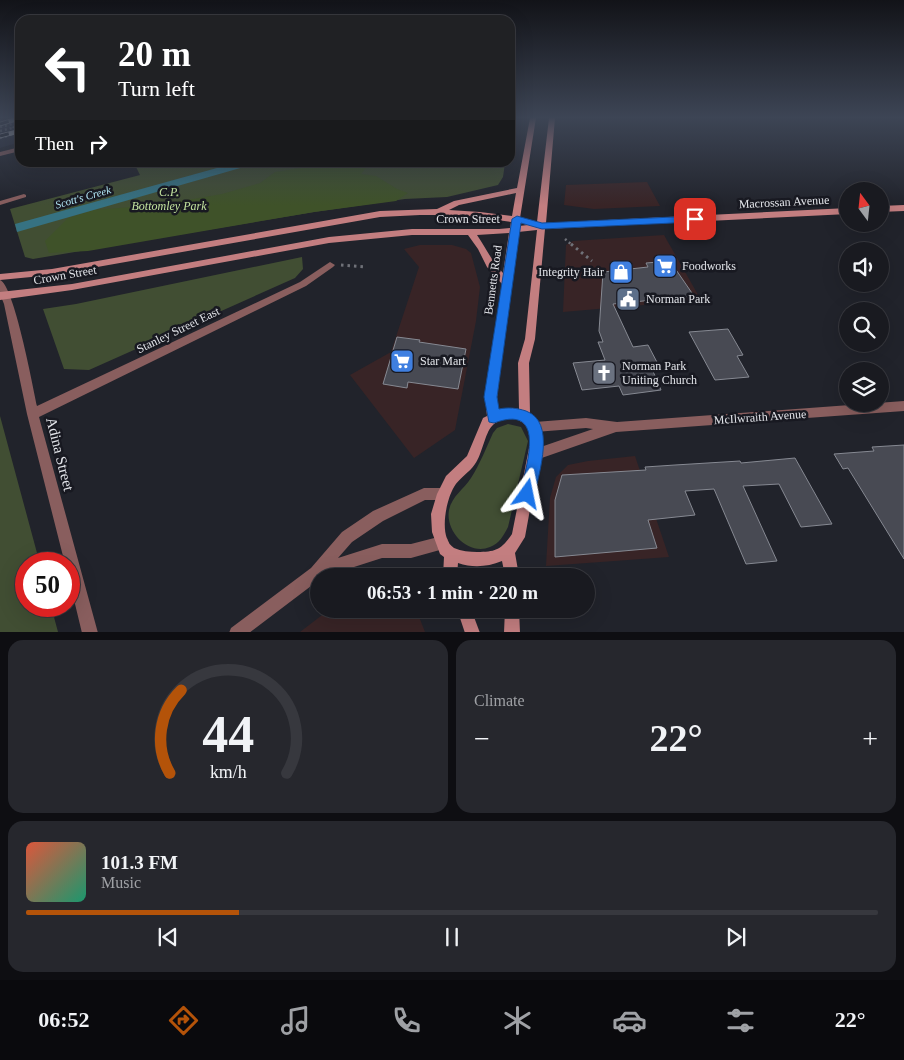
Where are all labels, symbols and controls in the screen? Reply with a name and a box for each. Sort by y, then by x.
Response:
icon: left [35,35,100,100]
text: 20 m [118,35,191,74]
text: Turn left [118,76,195,101]
icon: right [84,130,112,158]
text: Then [35,133,74,154]
north arrow [839,182,889,232]
map controls [839,182,889,412]
water label: Scott's Creek [54,183,113,211]
park label: C.P. Bottomley Park [132,185,207,213]
street label: Macrossan Avenue [738,193,830,211]
pin [674,198,716,240]
icon: arrive [681,205,709,233]
street label: Crown Street [436,212,500,226]
button: sound [839,242,889,292]
street label: Bennetts Road [481,244,505,316]
supermarket icon: Foodworks [652,253,678,279]
shop icon: Integrity Hair [608,259,634,285]
place label: Foodworks [682,259,736,273]
street label: Crown Street [32,262,98,287]
place label: Integrity Hair [538,265,604,279]
public building icon: Norman Park [615,286,641,312]
place label: Norman Park [646,292,710,306]
button: search [839,302,889,352]
street label: Stanley Street East [134,304,222,356]
supermarket icon: Star Mart [389,348,415,374]
place label: Star Mart [420,354,466,368]
place label: Norman Park Uniting Church [622,359,697,387]
church icon: Norman Park Uniting Church [591,360,617,386]
button: layers [839,362,889,412]
street label: McIlwraith Avenue [713,407,807,427]
street label: Adina Street [43,415,77,493]
position arrow [500,467,552,519]
speed limit sign: 50 [15,552,80,617]
text: 06:53 · 1 min · 220 m [367,582,538,603]
text: Climate [474,692,525,709]
text: 44 [202,706,254,763]
text: 22° [649,717,703,759]
text: − [474,723,490,754]
text: + [862,723,878,754]
text: km/h [210,762,246,782]
text: 101.3 FM [101,852,178,873]
text: Music [101,874,141,891]
icon: previous [154,923,182,951]
icon: pause [438,923,466,951]
icon: next [722,923,750,951]
icon: directions [166,1003,201,1038]
icon: music [278,1003,313,1038]
icon: phone [389,1003,424,1038]
icon: climate [500,1003,535,1038]
icon: car [612,1003,647,1038]
icon: filters [723,1003,758,1038]
text: 06:52 [38,1007,90,1032]
text: 22° [835,1007,866,1032]

